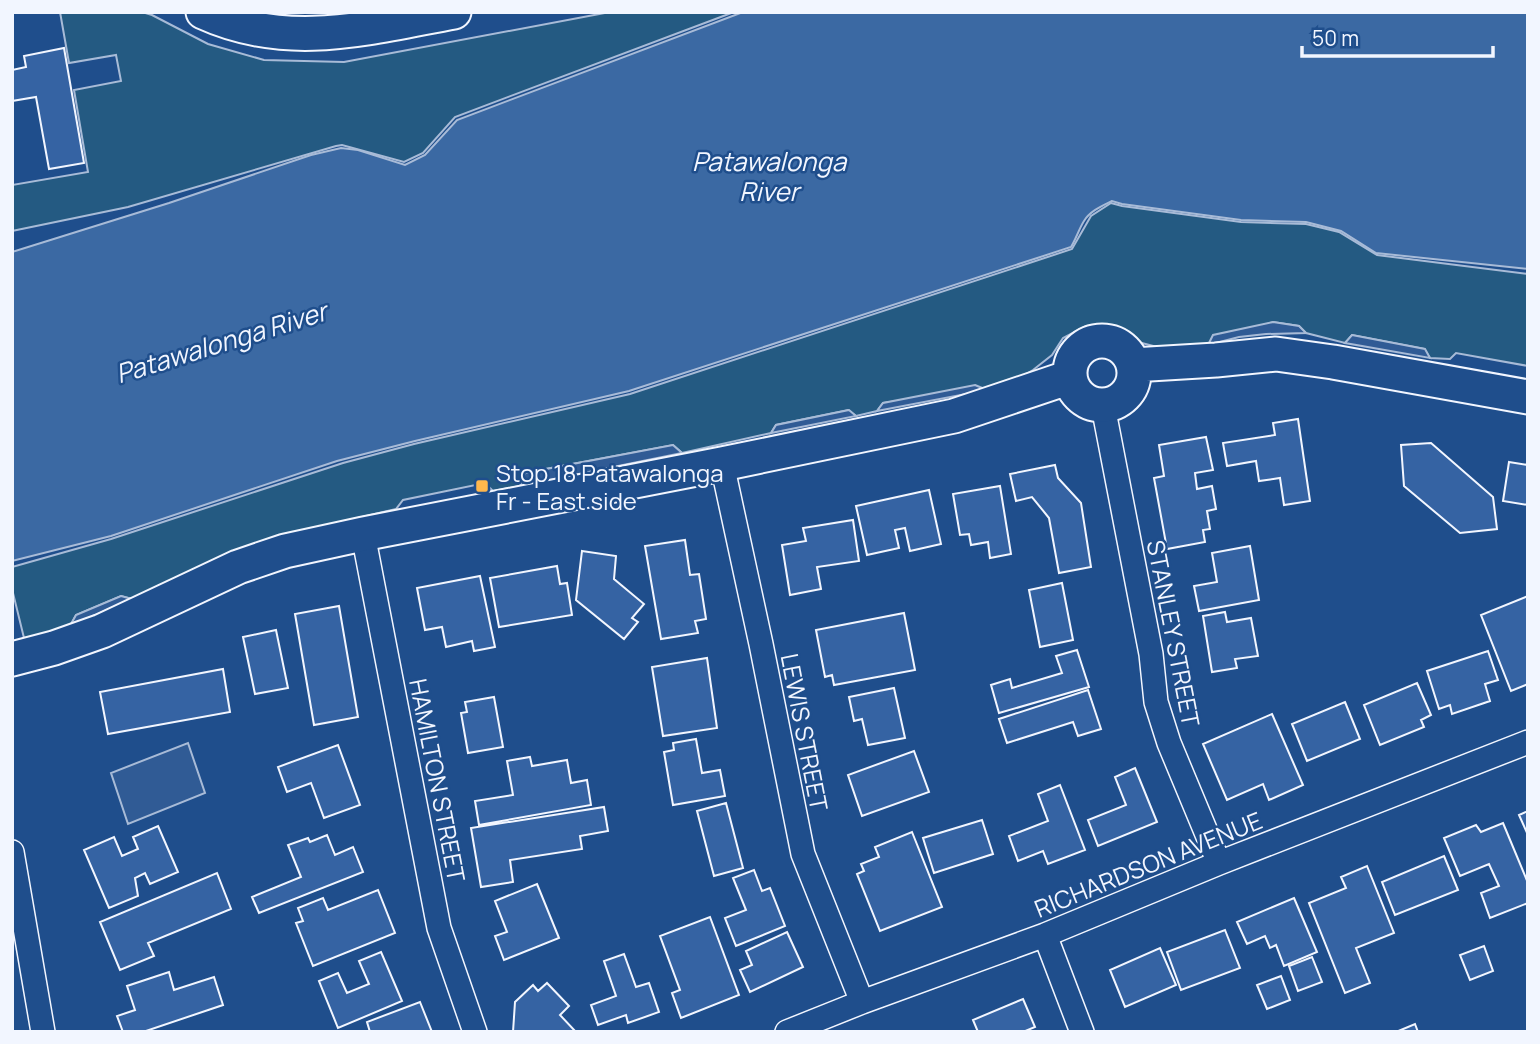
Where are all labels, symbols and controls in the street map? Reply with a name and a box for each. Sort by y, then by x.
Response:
scale bar [1302,14,1493,58]
text: 50 m [1312,24,1359,52]
water label: Patawalonga River [692,143,848,209]
water label: Patawalonga River [111,292,335,391]
place label: Stop 18 Patawalonga Fr - East side [496,456,724,517]
marker: Stop 18 Patawalonga Fr - East side [474,478,490,494]
street label: STANLEY STREET [1140,537,1208,730]
street label: LEWIS STREET [774,651,837,814]
street label: HAMILTON STREET [402,676,474,885]
street label: RICHARDSON AVENUE [1029,803,1267,925]

